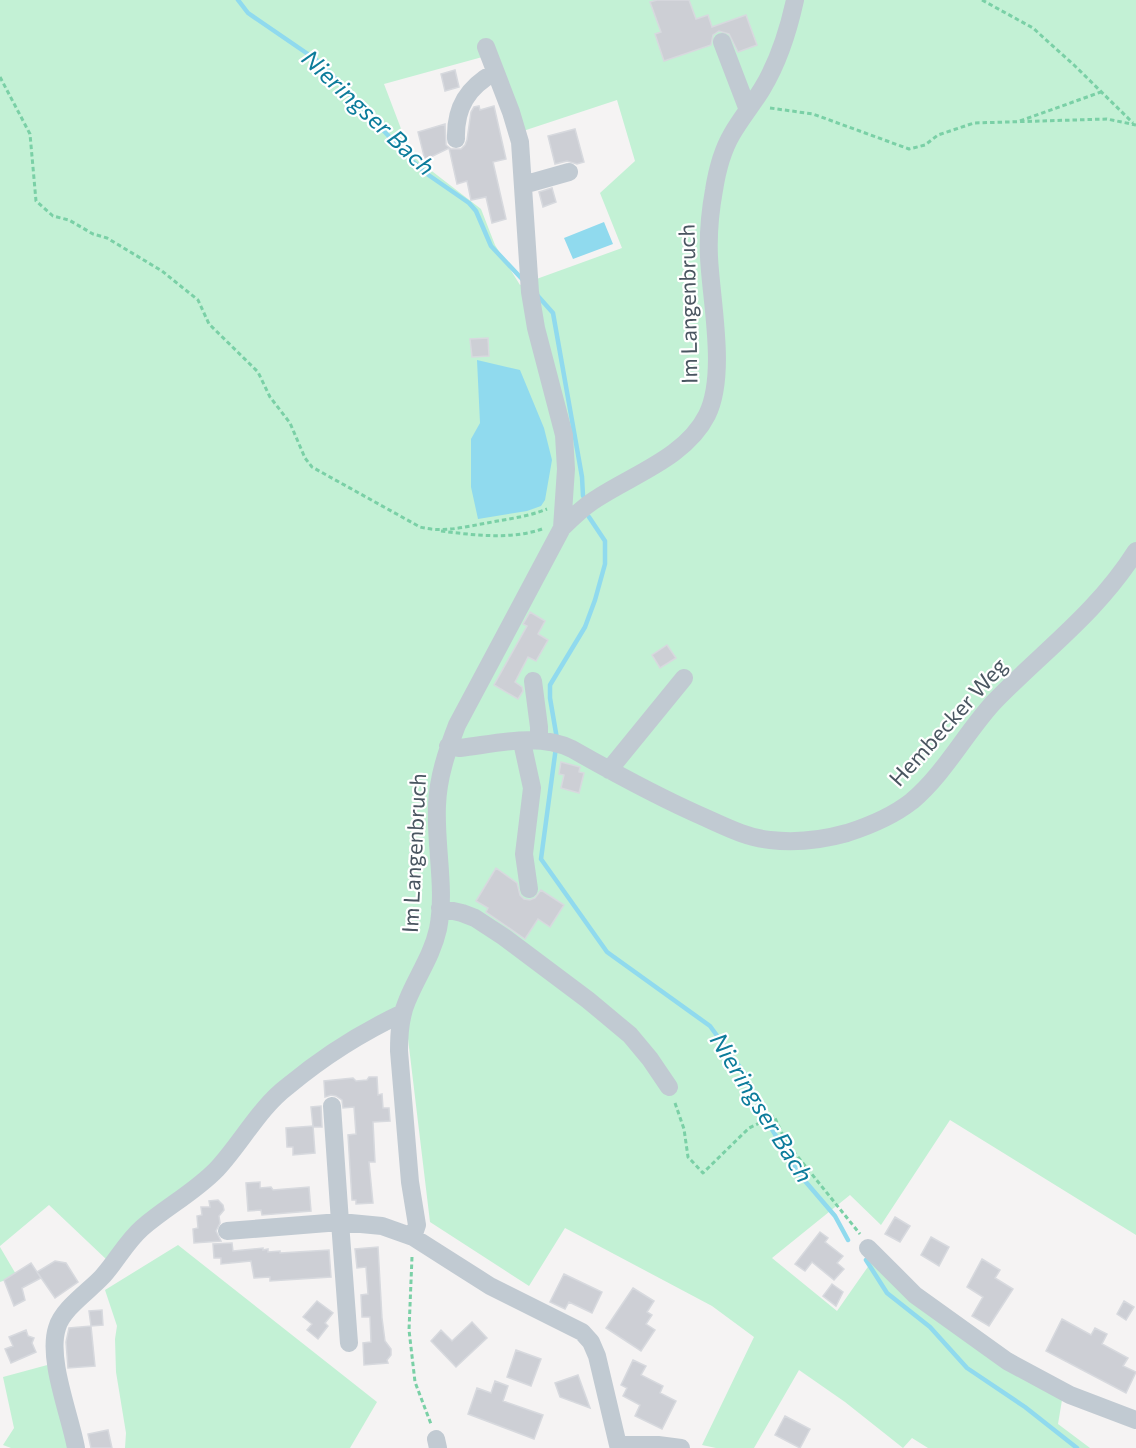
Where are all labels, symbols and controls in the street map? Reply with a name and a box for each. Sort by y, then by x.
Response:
water label: Nieringser Bach [297,43,441,181]
street label: Im Langenbruch [673,224,702,384]
street label: Hembecker Weg [883,652,1012,791]
street label: Im Langenbruch [396,772,431,933]
water label: Nieringser Bach [705,1027,820,1187]

